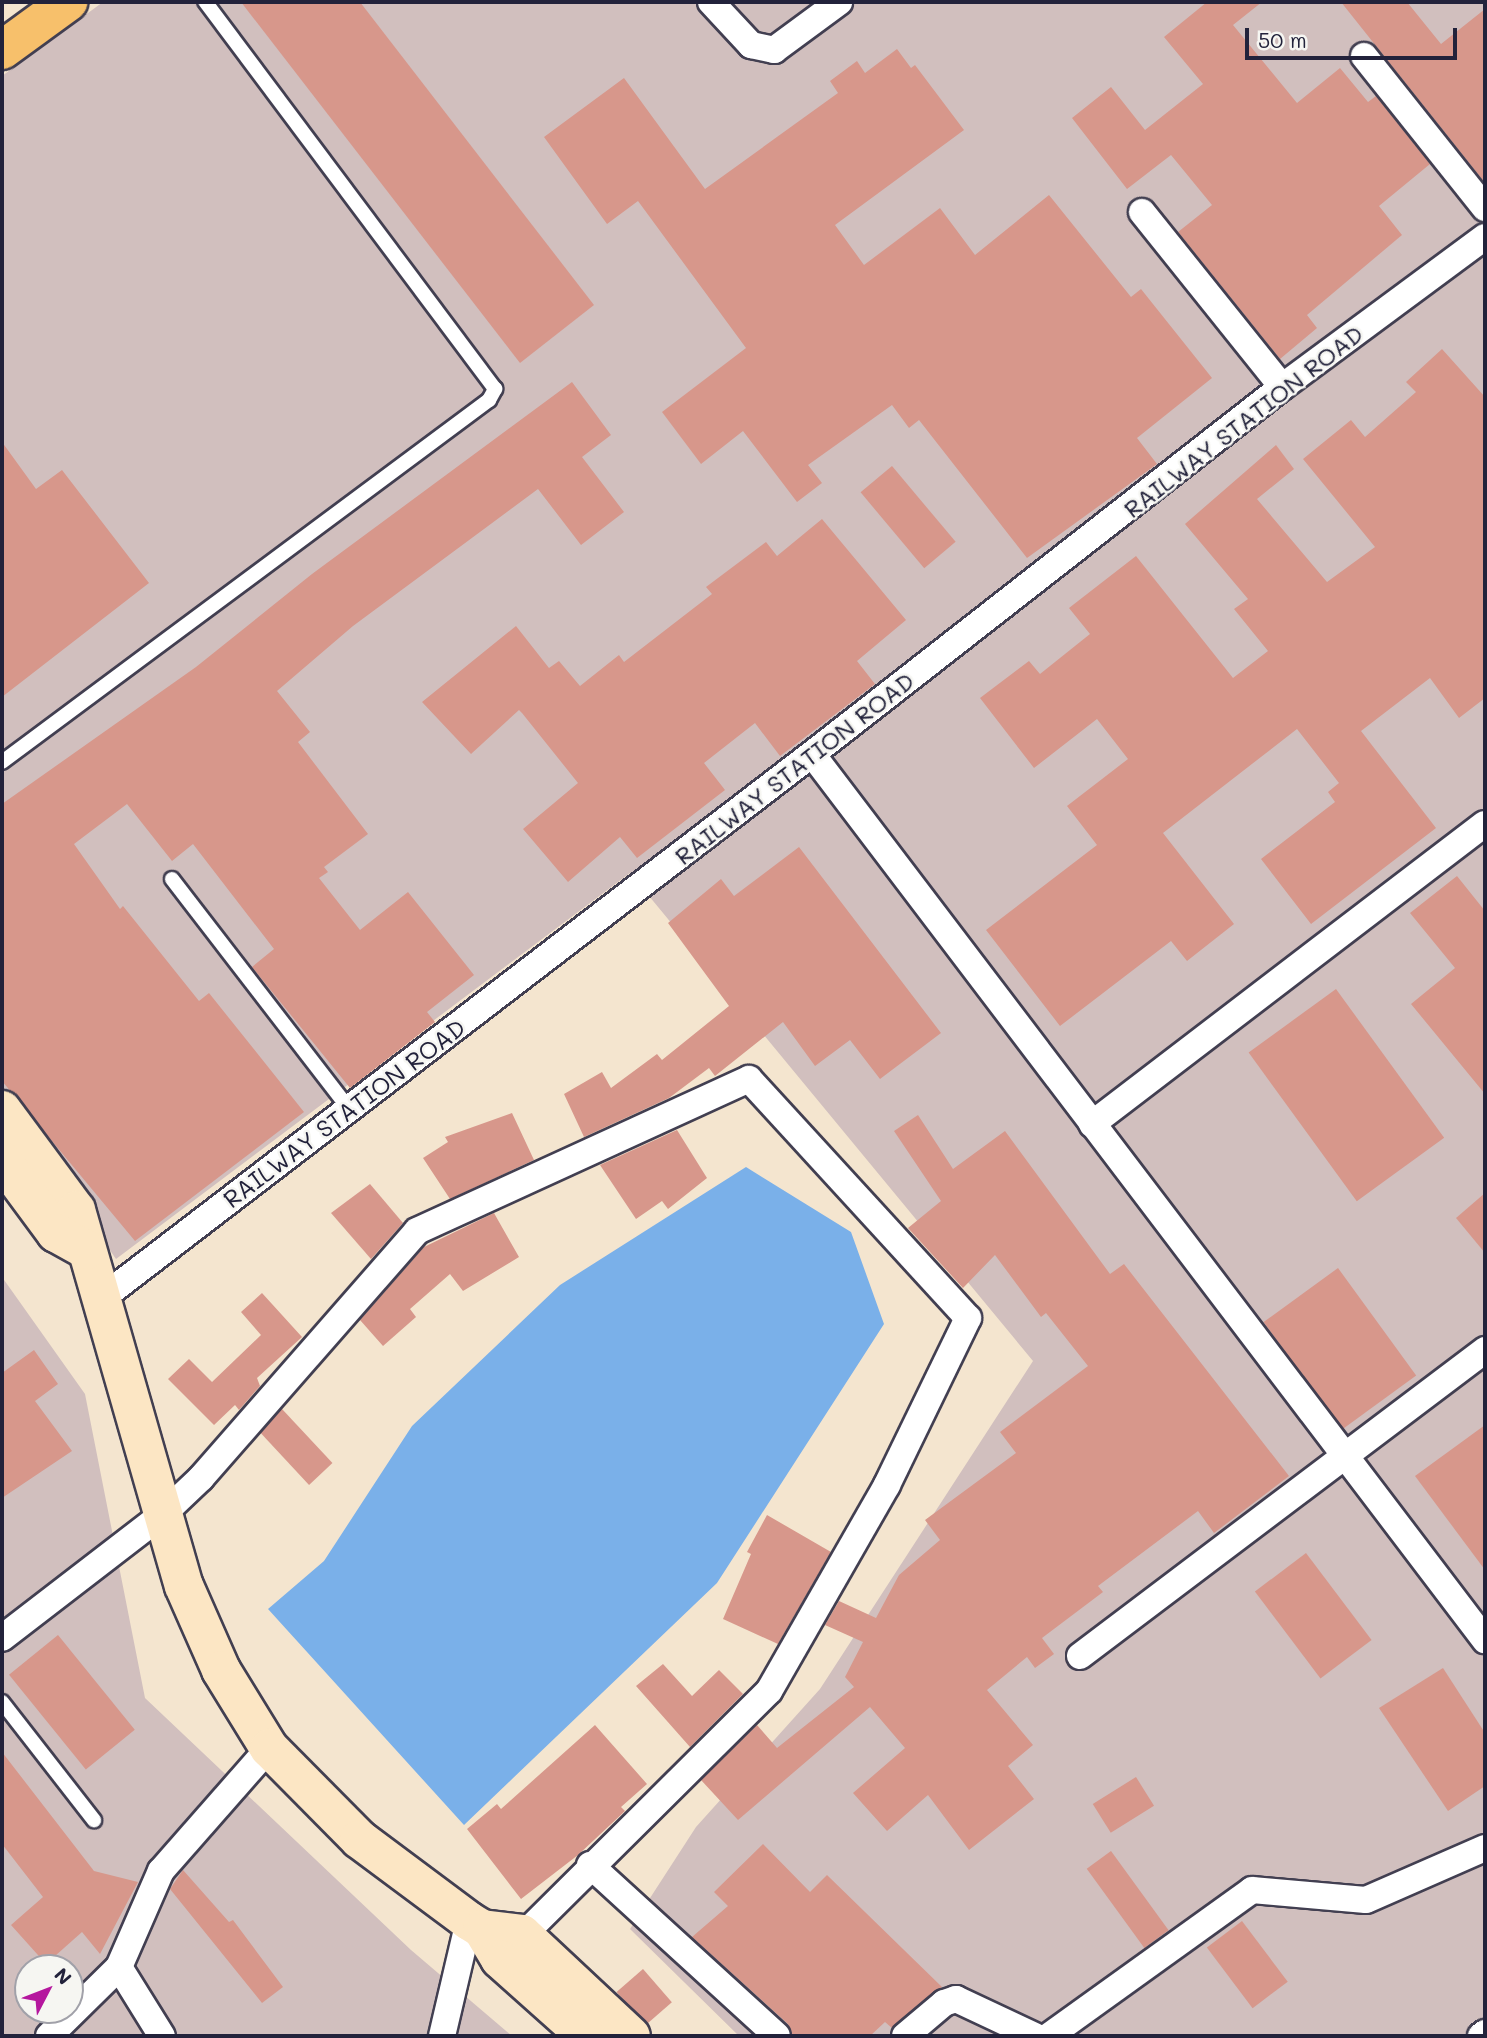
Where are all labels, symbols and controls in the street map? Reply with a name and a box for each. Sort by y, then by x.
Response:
scale bar [1249,14,1461,58]
text: 50 m [1258,26,1307,53]
street label: RAILWAY STATION ROAD [1118,319,1368,523]
street label: RAILWAY STATION ROAD [669,666,919,870]
street label: RAILWAY STATION ROAD [217,1013,471,1213]
north arrow [14,1954,84,2024]
text: N [49,1962,78,1990]

